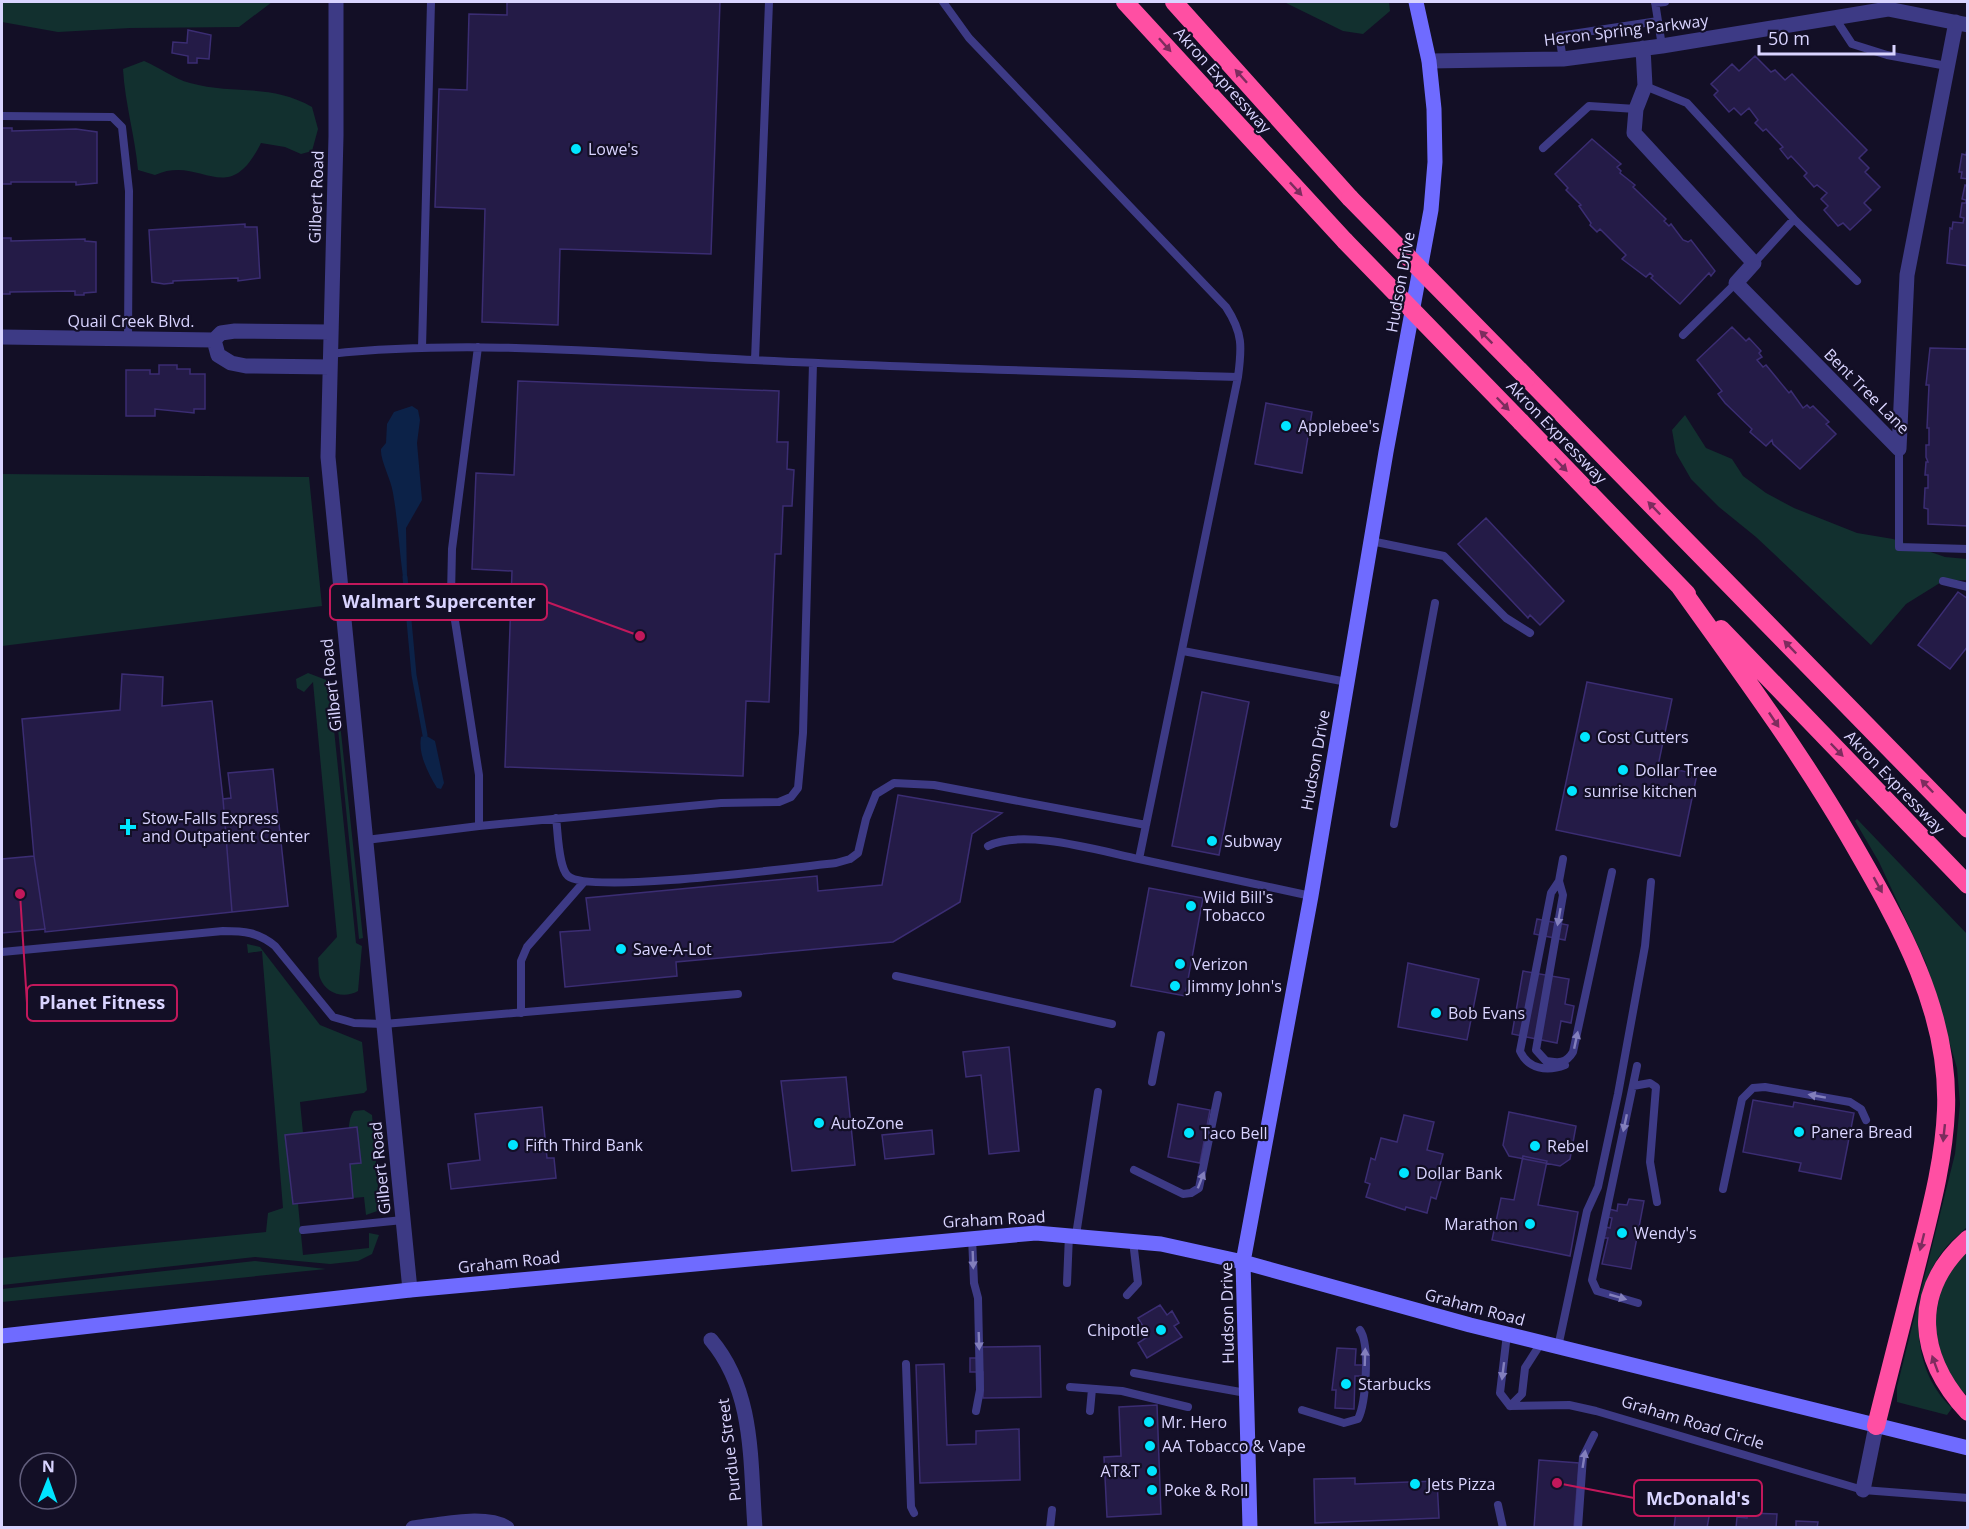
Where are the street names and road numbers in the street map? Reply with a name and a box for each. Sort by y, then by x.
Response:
street label: Heron Spring Parkway [1543,9,1710,51]
street label: Akron Expressway [1169,22,1277,139]
street label: Gilbert Road [303,150,329,244]
street label: Hudson Drive [1380,230,1420,334]
street label: Quail Creek Blvd. [68,310,194,332]
street label: Bent Tree Lane [1819,343,1915,439]
street label: Akron Expressway [1502,376,1613,489]
street label: Gilbert Road [315,638,347,732]
street label: Hudson Drive [1295,708,1335,812]
street label: Akron Expressway [1840,726,1951,839]
street label: Gilbert Road [364,1121,396,1215]
street label: Graham Road [942,1205,1046,1233]
street label: Graham Road [457,1246,561,1278]
street label: Hudson Drive [1215,1262,1239,1364]
street label: Graham Road [1422,1283,1528,1331]
street label: Graham Road Circle [1619,1390,1767,1454]
street label: Purdue Street [712,1397,746,1503]

